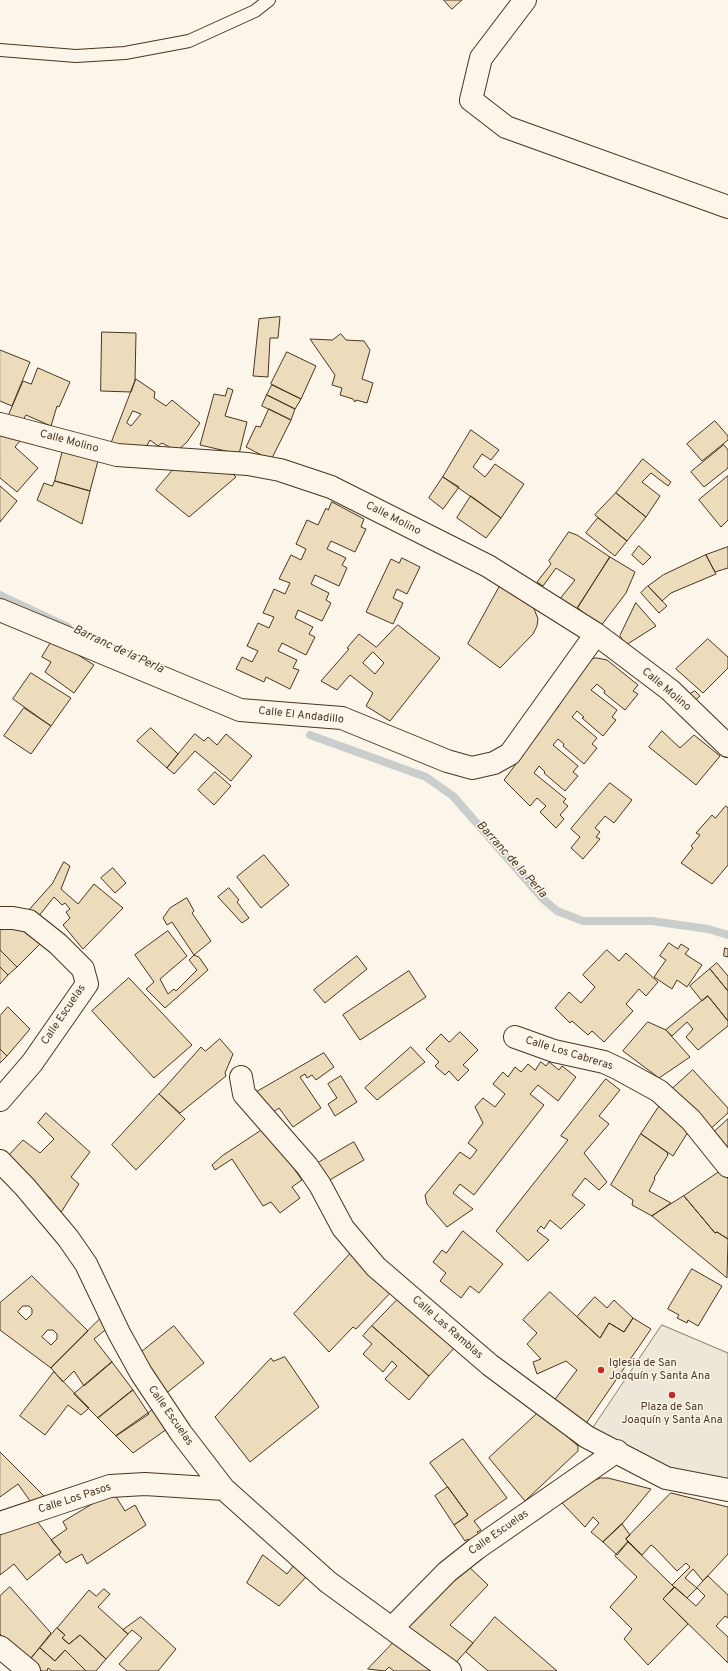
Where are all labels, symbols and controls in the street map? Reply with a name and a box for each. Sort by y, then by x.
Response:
street label: Calle Molino [38,428,100,456]
street label: Calle Molino [363,499,423,539]
water label: Barranc de la Perla [70,623,166,677]
street label: Calle Molino [639,666,693,714]
street label: Calle El Andadillo [258,705,344,727]
water label: Barranc de la Perla [473,819,549,901]
street label: Calle Escuelas [39,982,89,1048]
street label: Calle Los Cabreras [523,1034,615,1074]
street label: Calle Las Ramblas [409,1294,485,1362]
place label: Iglesia de San Joaquín y Santa Ana [609,1357,710,1383]
marker: Iglesia de San Joaquín y Santa Ana [596,1365,606,1375]
street label: Calle Escuelas [145,1384,195,1448]
marker: Plaza de San Joaquín y Santa Ana [667,1390,677,1400]
place label: Plaza de San Joaquín y Santa Ana [621,1401,723,1427]
street label: Calle Los Pasos [37,1481,113,1517]
street label: Calle Escuelas [467,1508,531,1558]

